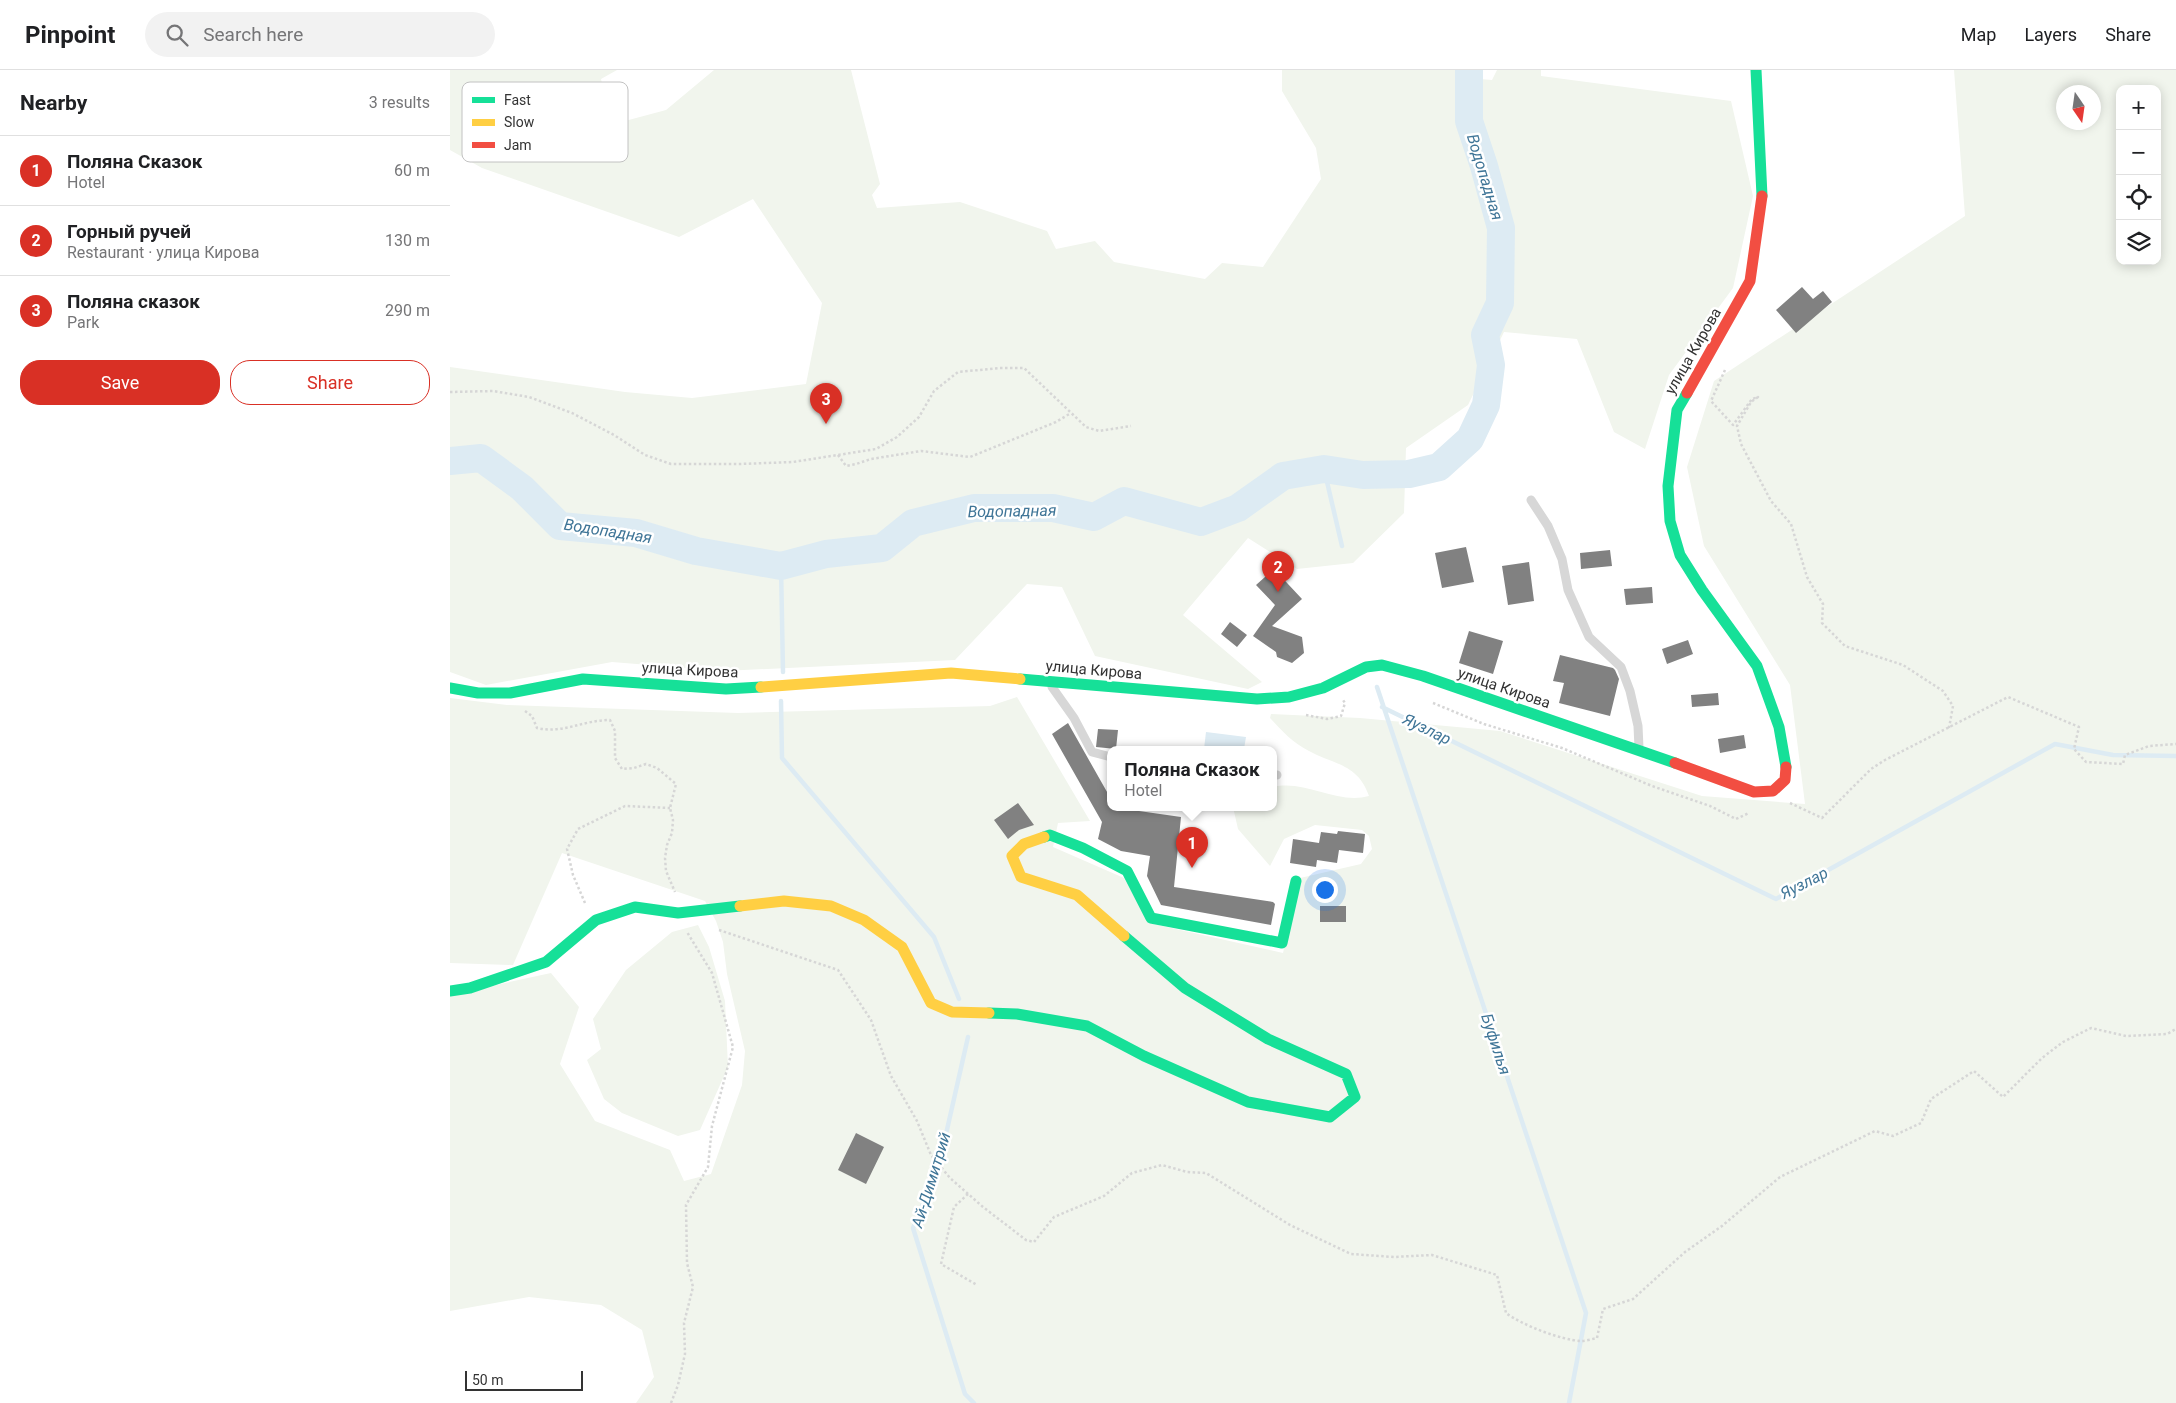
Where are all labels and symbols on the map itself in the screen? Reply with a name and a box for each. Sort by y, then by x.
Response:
legend [462,82,628,162]
north arrow [2056,85,2101,130]
text: Fast [504,92,531,108]
text: Slow [504,114,535,130]
water label: Водопадная [1463,132,1507,222]
text: Jam [504,137,532,153]
street label: улица Кирова [1661,305,1725,397]
pin: 3 [810,383,842,424]
water label: Водопадная [967,501,1057,521]
water label: Водопадная [563,515,653,547]
pin: 2 [1262,551,1294,592]
street label: улица Кирова [1045,657,1143,683]
street label: улица Кирова [641,658,739,682]
street label: улица Кирова [1455,664,1553,712]
water label: Яузлар [1399,709,1454,749]
pin: 1 [1176,827,1208,868]
water label: Яузлар [1776,863,1831,904]
your location [1312,877,1338,903]
water label: Буфилья [1477,1011,1515,1077]
water label: Ай-Димитрий [907,1130,955,1231]
scale bar [465,1368,582,1391]

